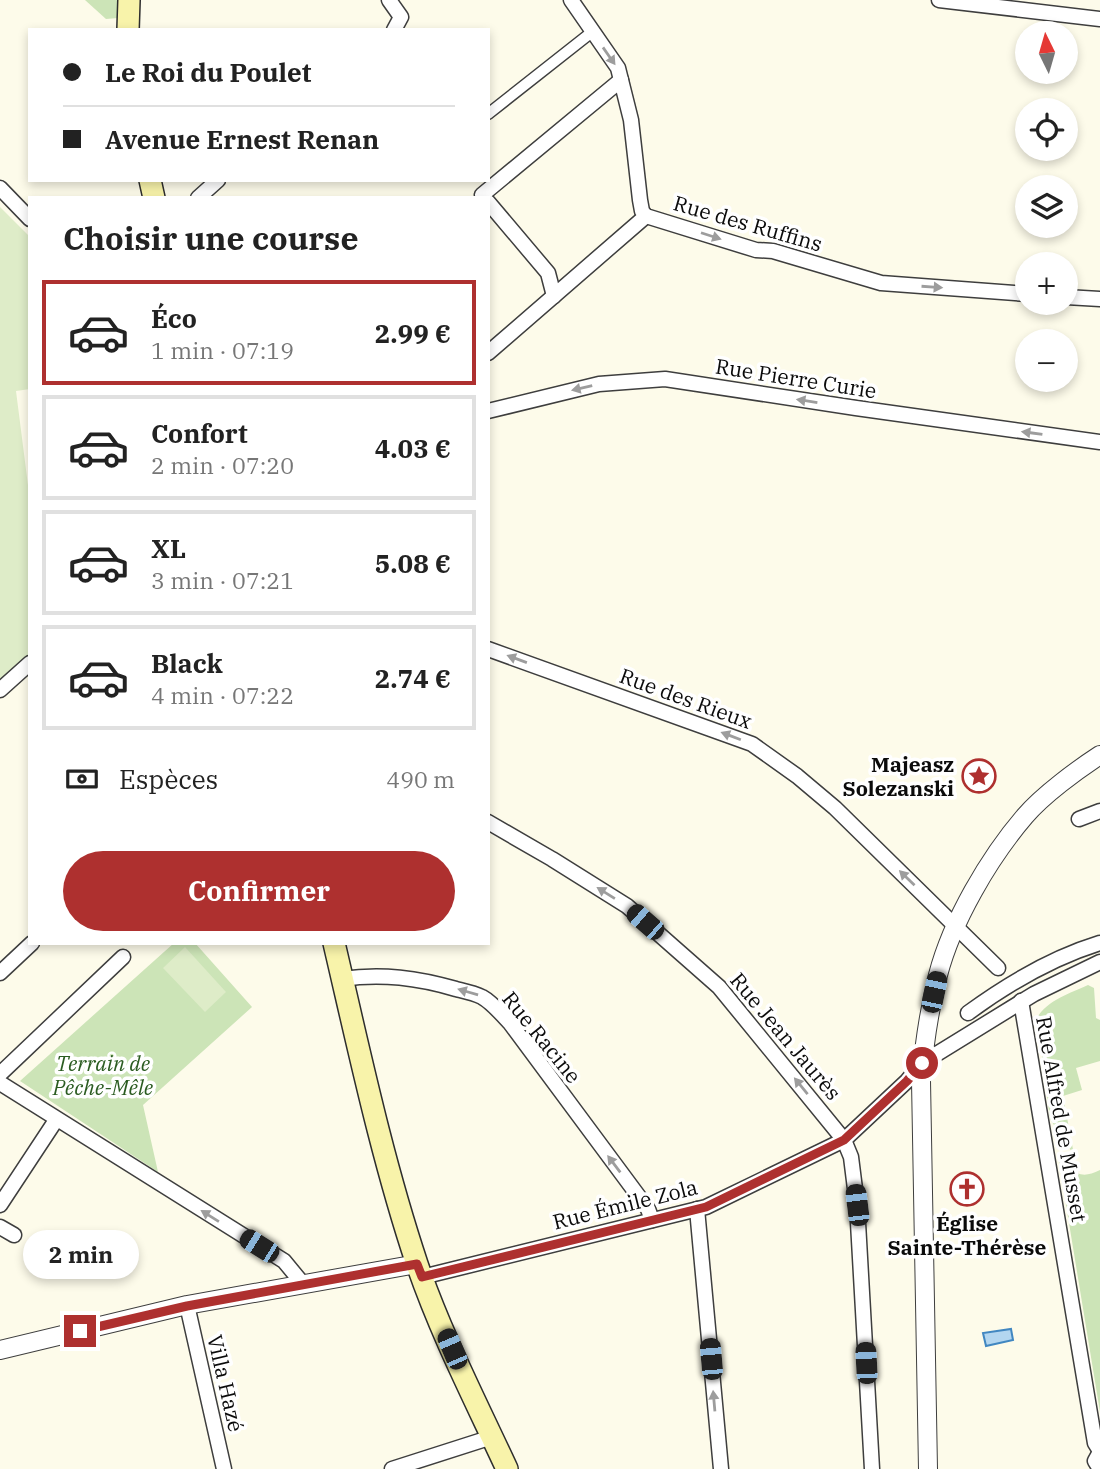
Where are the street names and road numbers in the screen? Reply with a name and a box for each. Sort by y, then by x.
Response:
street label: Rue des Ruffins [670,188,826,258]
street label: Rue Pierre Curie [713,351,879,405]
street label: Rue des Rieux [616,661,756,735]
street label: Rue Jean Jaurès [724,966,848,1106]
street label: Rue Racine [496,985,588,1089]
street label: Rue Alfred de Musset [1030,1014,1094,1224]
street label: Rue Émile Zola [550,1172,700,1236]
street label: Villa Hazé [201,1332,251,1434]

